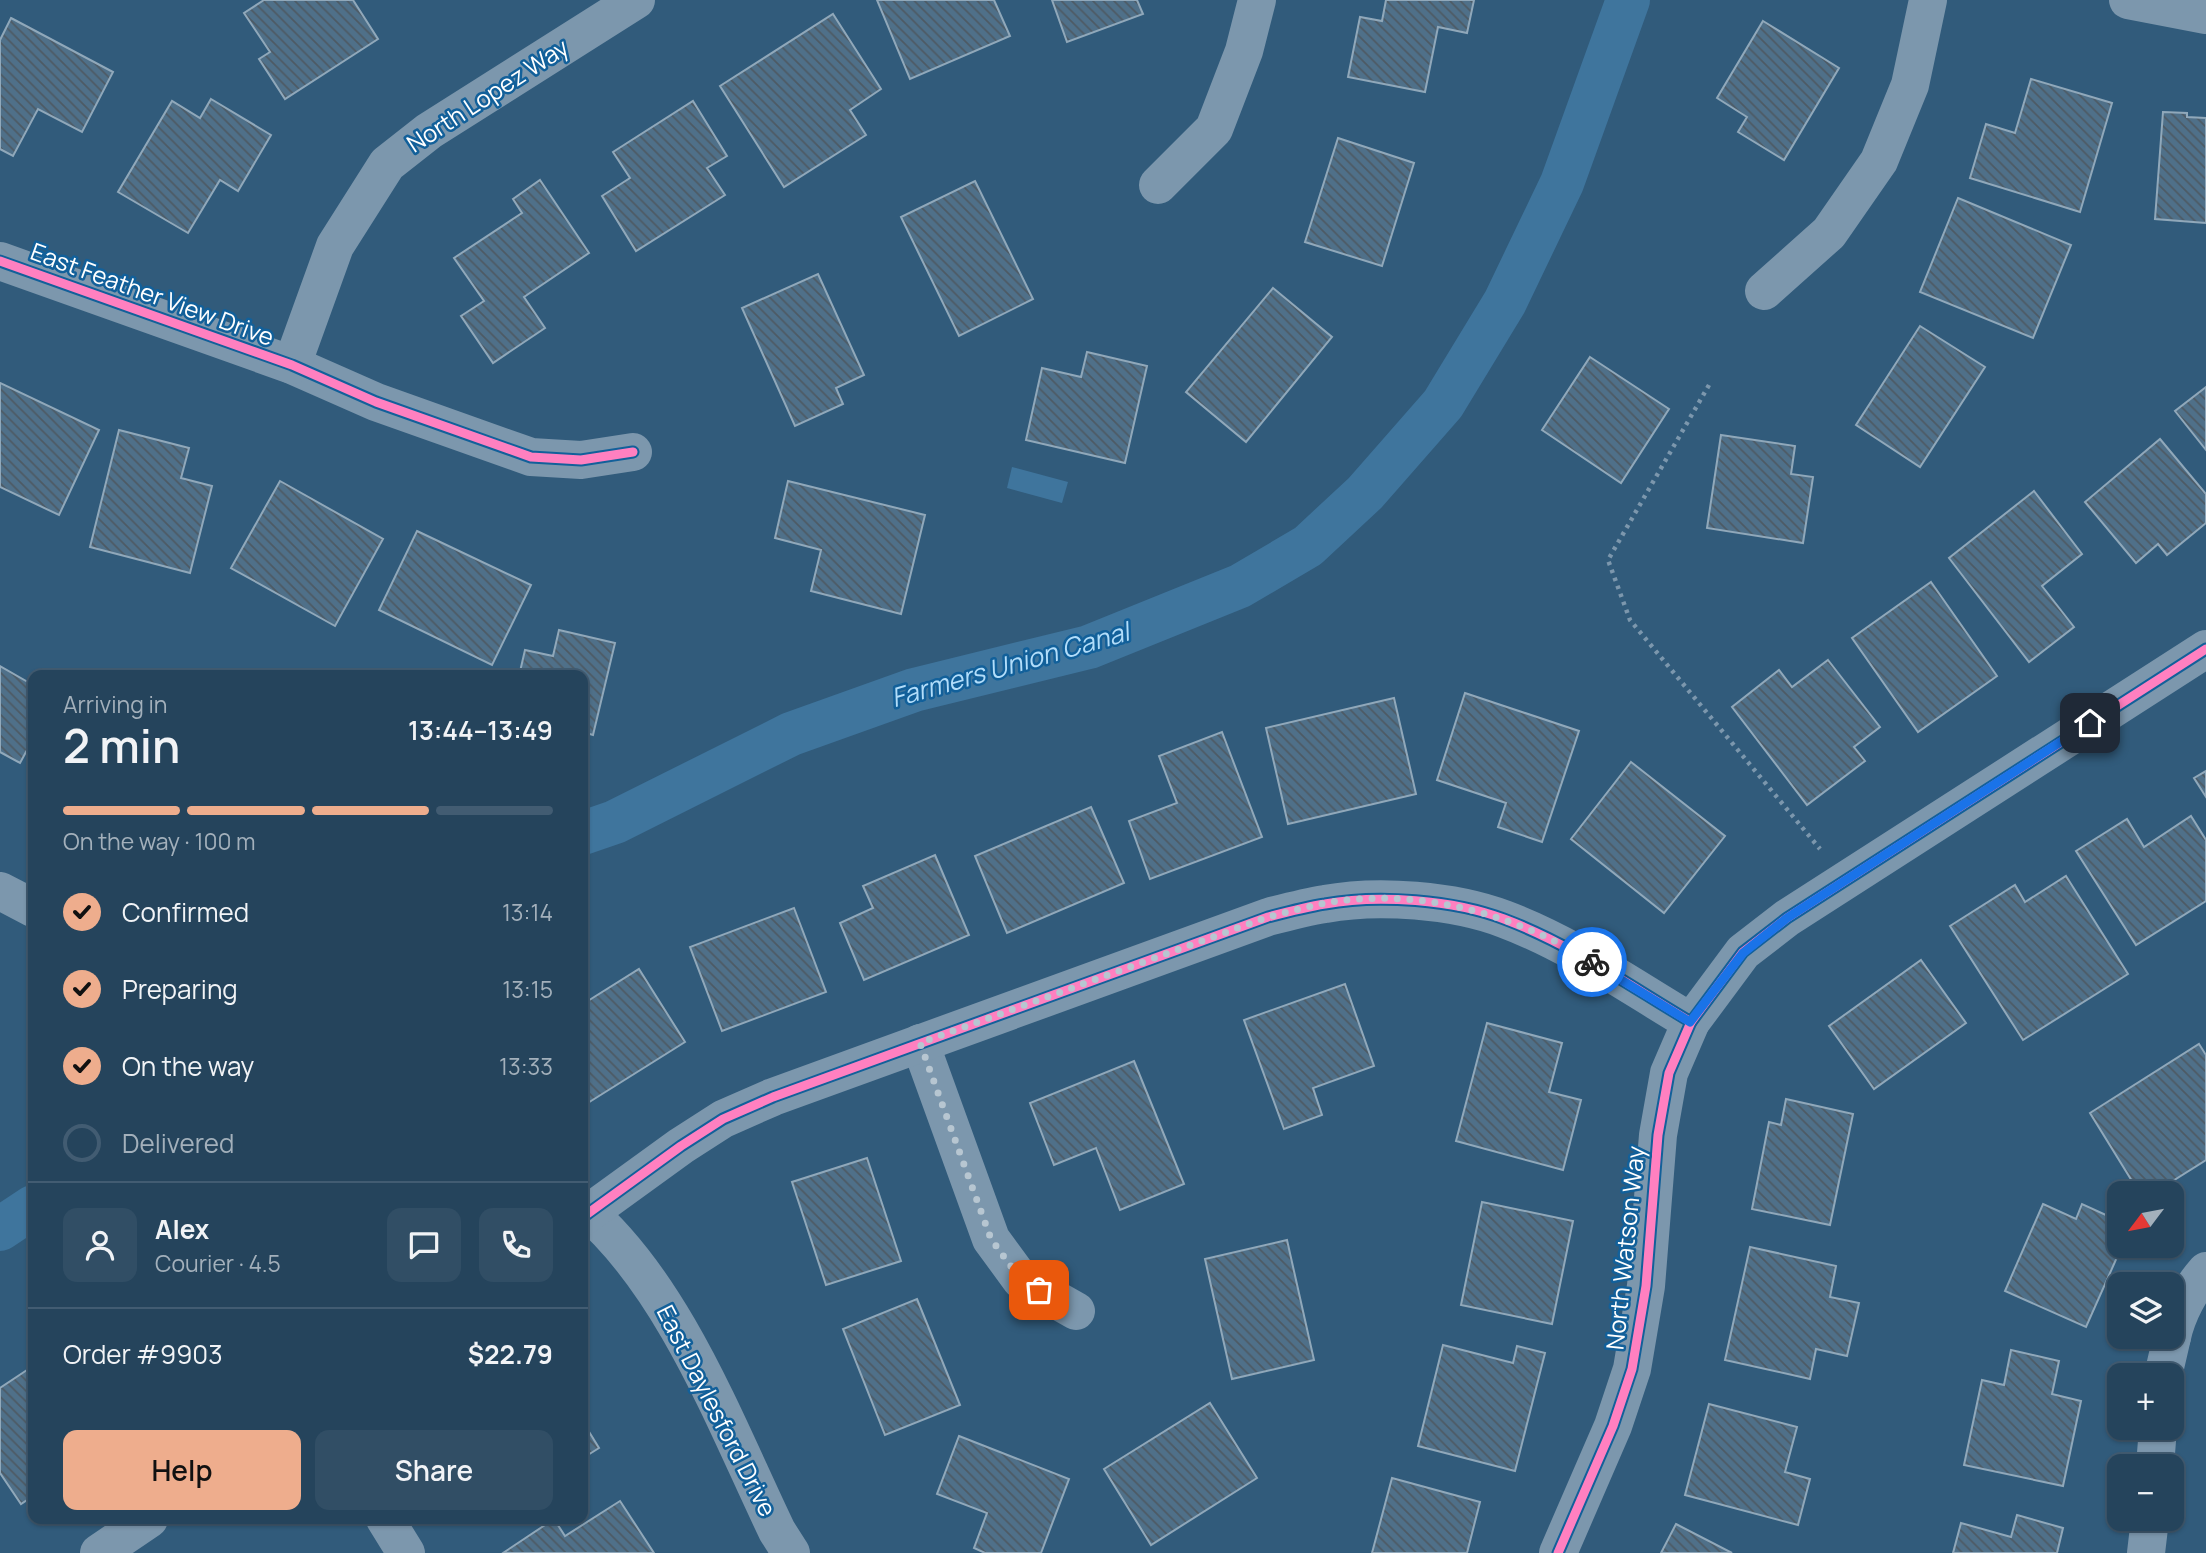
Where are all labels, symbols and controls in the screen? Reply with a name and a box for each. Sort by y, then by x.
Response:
street label: North Lopez Way [400,30,575,159]
street label: East Feather View Drive [26,234,279,353]
water label: Farmers Union Canal [887,612,1136,715]
text: Arriving in [63,688,168,720]
pin [2060,693,2120,753]
icon: home [2071,704,2109,742]
text: 13:44–13:49 [408,712,553,748]
text: 2 min [63,714,180,777]
text: On the way · 100 m [63,825,256,857]
icon: check [63,893,101,931]
text: Confirmed [122,894,249,930]
text: 13:14 [502,896,553,928]
courier [1557,927,1627,997]
icon: bike [1573,943,1611,981]
icon: check [63,970,101,1008]
text: Preparing [122,971,238,1007]
text: 13:15 [502,973,553,1005]
icon: check [63,1047,101,1085]
text: On the way [122,1048,254,1084]
text: 13:33 [499,1050,553,1082]
text: Delivered [122,1125,234,1161]
street label: North Watson Way [1597,1144,1652,1351]
north arrow [2107,1181,2184,1258]
map controls [2107,1181,2184,1531]
button: person [63,1208,137,1282]
button: chat [387,1208,461,1282]
button: phone [479,1208,553,1282]
text: Alex [155,1211,209,1247]
text: Courier · 4.5 [155,1247,281,1279]
pin [1009,1260,1069,1320]
icon: bag [1020,1271,1058,1309]
button: layers [2107,1272,2184,1349]
street label: East Daylesford Drive [650,1299,785,1522]
text: Order #9903 [63,1336,223,1372]
text: $22.79 [468,1336,553,1372]
button: + [2107,1363,2184,1440]
button: Help [63,1430,301,1510]
button: Share [315,1430,553,1510]
button: − [2107,1454,2184,1531]

